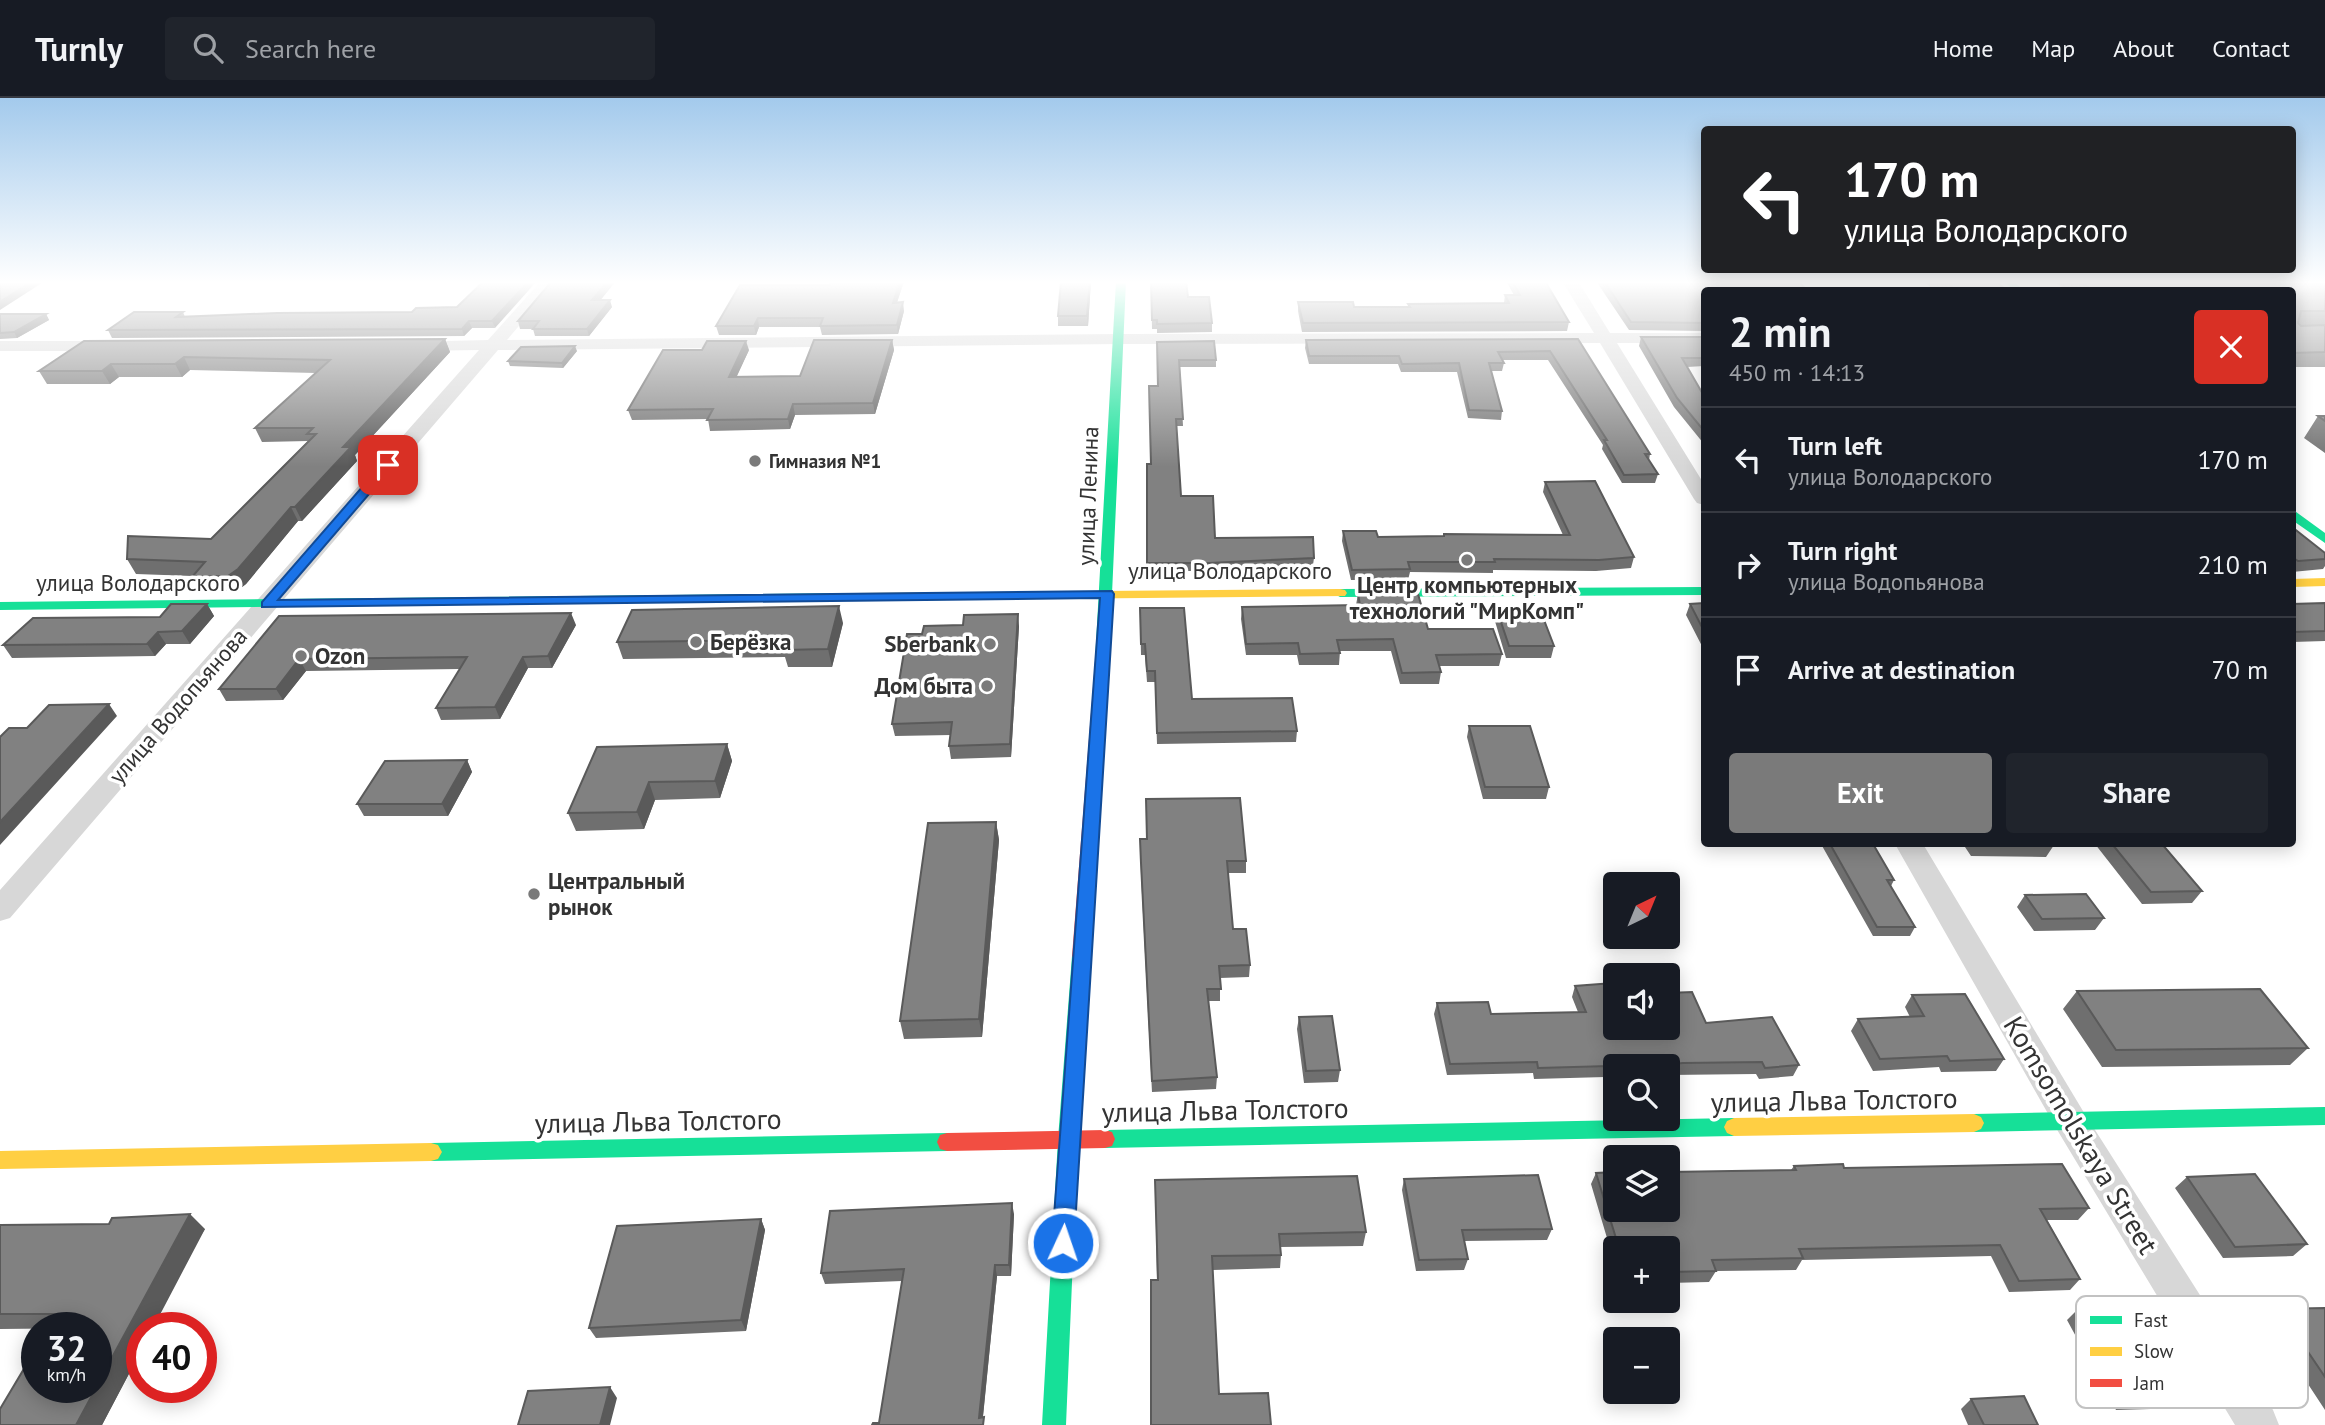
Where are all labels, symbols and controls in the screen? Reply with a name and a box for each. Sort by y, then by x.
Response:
search box [165,17,655,80]
text: Turnly [35,27,123,70]
icon: search [189,29,227,67]
text: Search here [245,32,376,65]
text: Home [1933,33,1993,64]
text: Map [2031,33,2075,64]
text: About [2113,33,2174,64]
text: Contact [2212,33,2290,64]
text: 170 m [1844,147,1979,211]
icon: left [1729,154,1820,245]
text: улица Володарского [1844,209,2128,251]
text: 2 min [1729,304,1831,359]
button: close [2194,310,2268,384]
text: 450 m · 14:13 [1729,358,1865,387]
street label: улица Ленина [1071,426,1104,566]
text: Turn left [1788,429,1882,462]
pin [358,435,418,495]
icon: left [1729,441,1767,479]
text: 170 m [2197,443,2268,476]
icon: arrive [369,446,407,484]
place label: Гимназия №1 [769,449,881,473]
marker: Гимназия №1 [747,453,763,469]
text: улица Володарского [1788,462,1992,491]
text: Turn right [1788,534,1897,567]
icon: right [1729,546,1767,584]
text: 210 m [2197,548,2268,581]
marker: Центр компьютерных технологий "МирКомп" [1459,552,1475,568]
street label: улица Володарского [1128,556,1332,585]
text: улица Водопьянова [1788,567,1985,596]
street label: улица Володарского [36,568,240,597]
place label: Центр компьютерных технологий "МирКомп" [1350,570,1584,625]
street label: улица Водопьянова [102,622,253,789]
place label: Берёзка [710,627,792,656]
place label: Sberbank [884,629,977,658]
marker: Берёзка [688,634,704,650]
marker: Sberbank [982,636,998,652]
place label: Ozon [315,641,365,670]
marker: Ozon [293,648,309,664]
icon: arrive [1729,651,1767,689]
text: Arrive at destination [1788,653,2015,686]
text: 70 m [2212,653,2268,686]
place label: Дом быта [874,671,973,700]
marker: Дом быта [979,678,995,694]
button: Exit [1729,753,1992,833]
button: Share [2006,753,2268,833]
place label: Центральный рынок [548,866,685,921]
north arrow [1603,872,1680,948]
map controls [1603,872,1680,1404]
marker: Центральный рынок [526,886,542,902]
button: sound [1603,963,1680,1040]
street label: Komsomolskaya Street [1996,1009,2167,1261]
button: search [1603,1054,1680,1131]
street label: улица Льва Толстого [1710,1079,1958,1120]
street label: улица Льва Толстого [1101,1089,1349,1130]
street label: улица Льва Толстого [534,1100,782,1141]
button: layers [1603,1145,1680,1222]
position arrow [1026,1206,1100,1280]
button: + [1603,1236,1680,1313]
legend [2076,1296,2308,1408]
text: Fast [2134,1308,2168,1332]
speed limit sign: 40 [126,1312,217,1403]
text: 32 [47,1325,86,1371]
button: − [1603,1327,1680,1404]
text: Slow [2134,1339,2174,1363]
text: km/h [47,1363,86,1386]
text: Jam [2133,1371,2164,1395]

